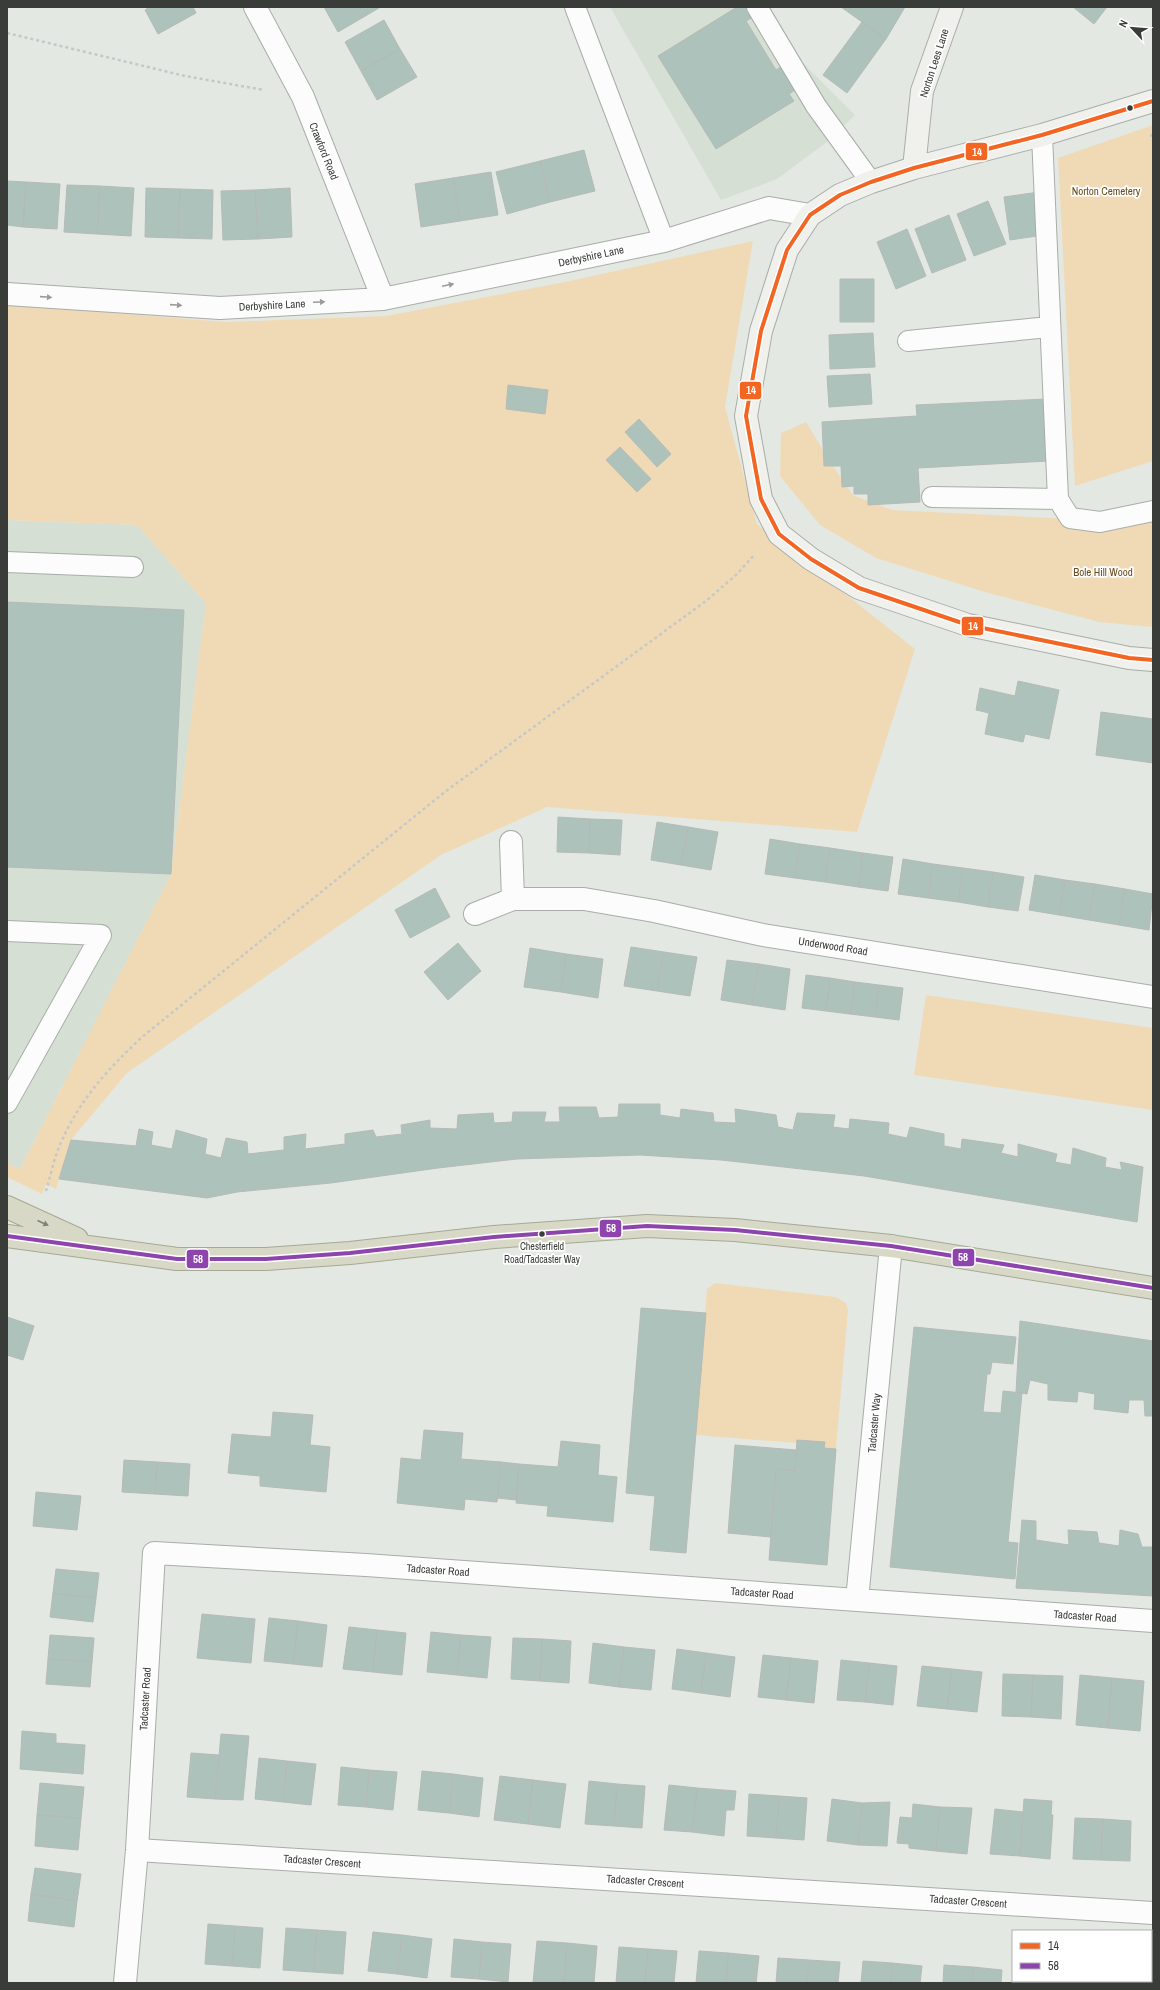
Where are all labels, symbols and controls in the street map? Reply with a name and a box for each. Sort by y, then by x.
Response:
north arrow [1112,8,1152,48]
text: N [1115,18,1131,30]
street label: Norton Lees Lane [916,27,952,99]
unlabelled marker [1125,103,1135,113]
street label: Crawford Road [306,120,342,182]
line badge: 14 [965,142,988,161]
text: 14 [972,145,982,159]
park label: Norton Cemetery [1072,184,1141,198]
street label: Derbyshire Lane [557,242,625,270]
one-way arrow [442,282,454,288]
one-way arrow [40,293,52,300]
street label: Derbyshire Lane [238,296,306,314]
one-way arrow [313,299,325,306]
one-way arrow [170,302,182,309]
line badge: 14 [739,381,762,400]
text: 14 [746,383,756,397]
park label: Bole Hill Wood [1073,565,1133,579]
line badge: 14 [961,616,984,636]
text: 14 [968,619,978,633]
street label: Underwood Road [797,934,869,958]
line badge: 58 [599,1219,622,1238]
one-way arrow [37,1220,48,1226]
text: 58 [606,1221,616,1235]
marker: Chesterfield Road/Tadcaster Way [537,1229,547,1239]
place label: Chesterfield Road/Tadcaster Way [504,1240,581,1266]
line badge: 58 [952,1248,975,1267]
line badge: 58 [186,1249,209,1269]
text: 58 [958,1250,968,1264]
text: 58 [193,1252,203,1266]
street label: Tadcaster Way [864,1392,884,1453]
street label: Tadcaster Road [406,1561,470,1579]
street label: Tadcaster Road [730,1584,794,1602]
street label: Tadcaster Road [1053,1607,1117,1625]
street label: Tadcaster Road [136,1667,154,1731]
street label: Tadcaster Crescent [283,1851,362,1871]
street label: Tadcaster Crescent [606,1871,685,1891]
street label: Tadcaster Crescent [929,1891,1008,1911]
legend [1012,1930,1152,1982]
text: 14 [1048,1938,1059,1954]
text: 58 [1048,1958,1059,1974]

